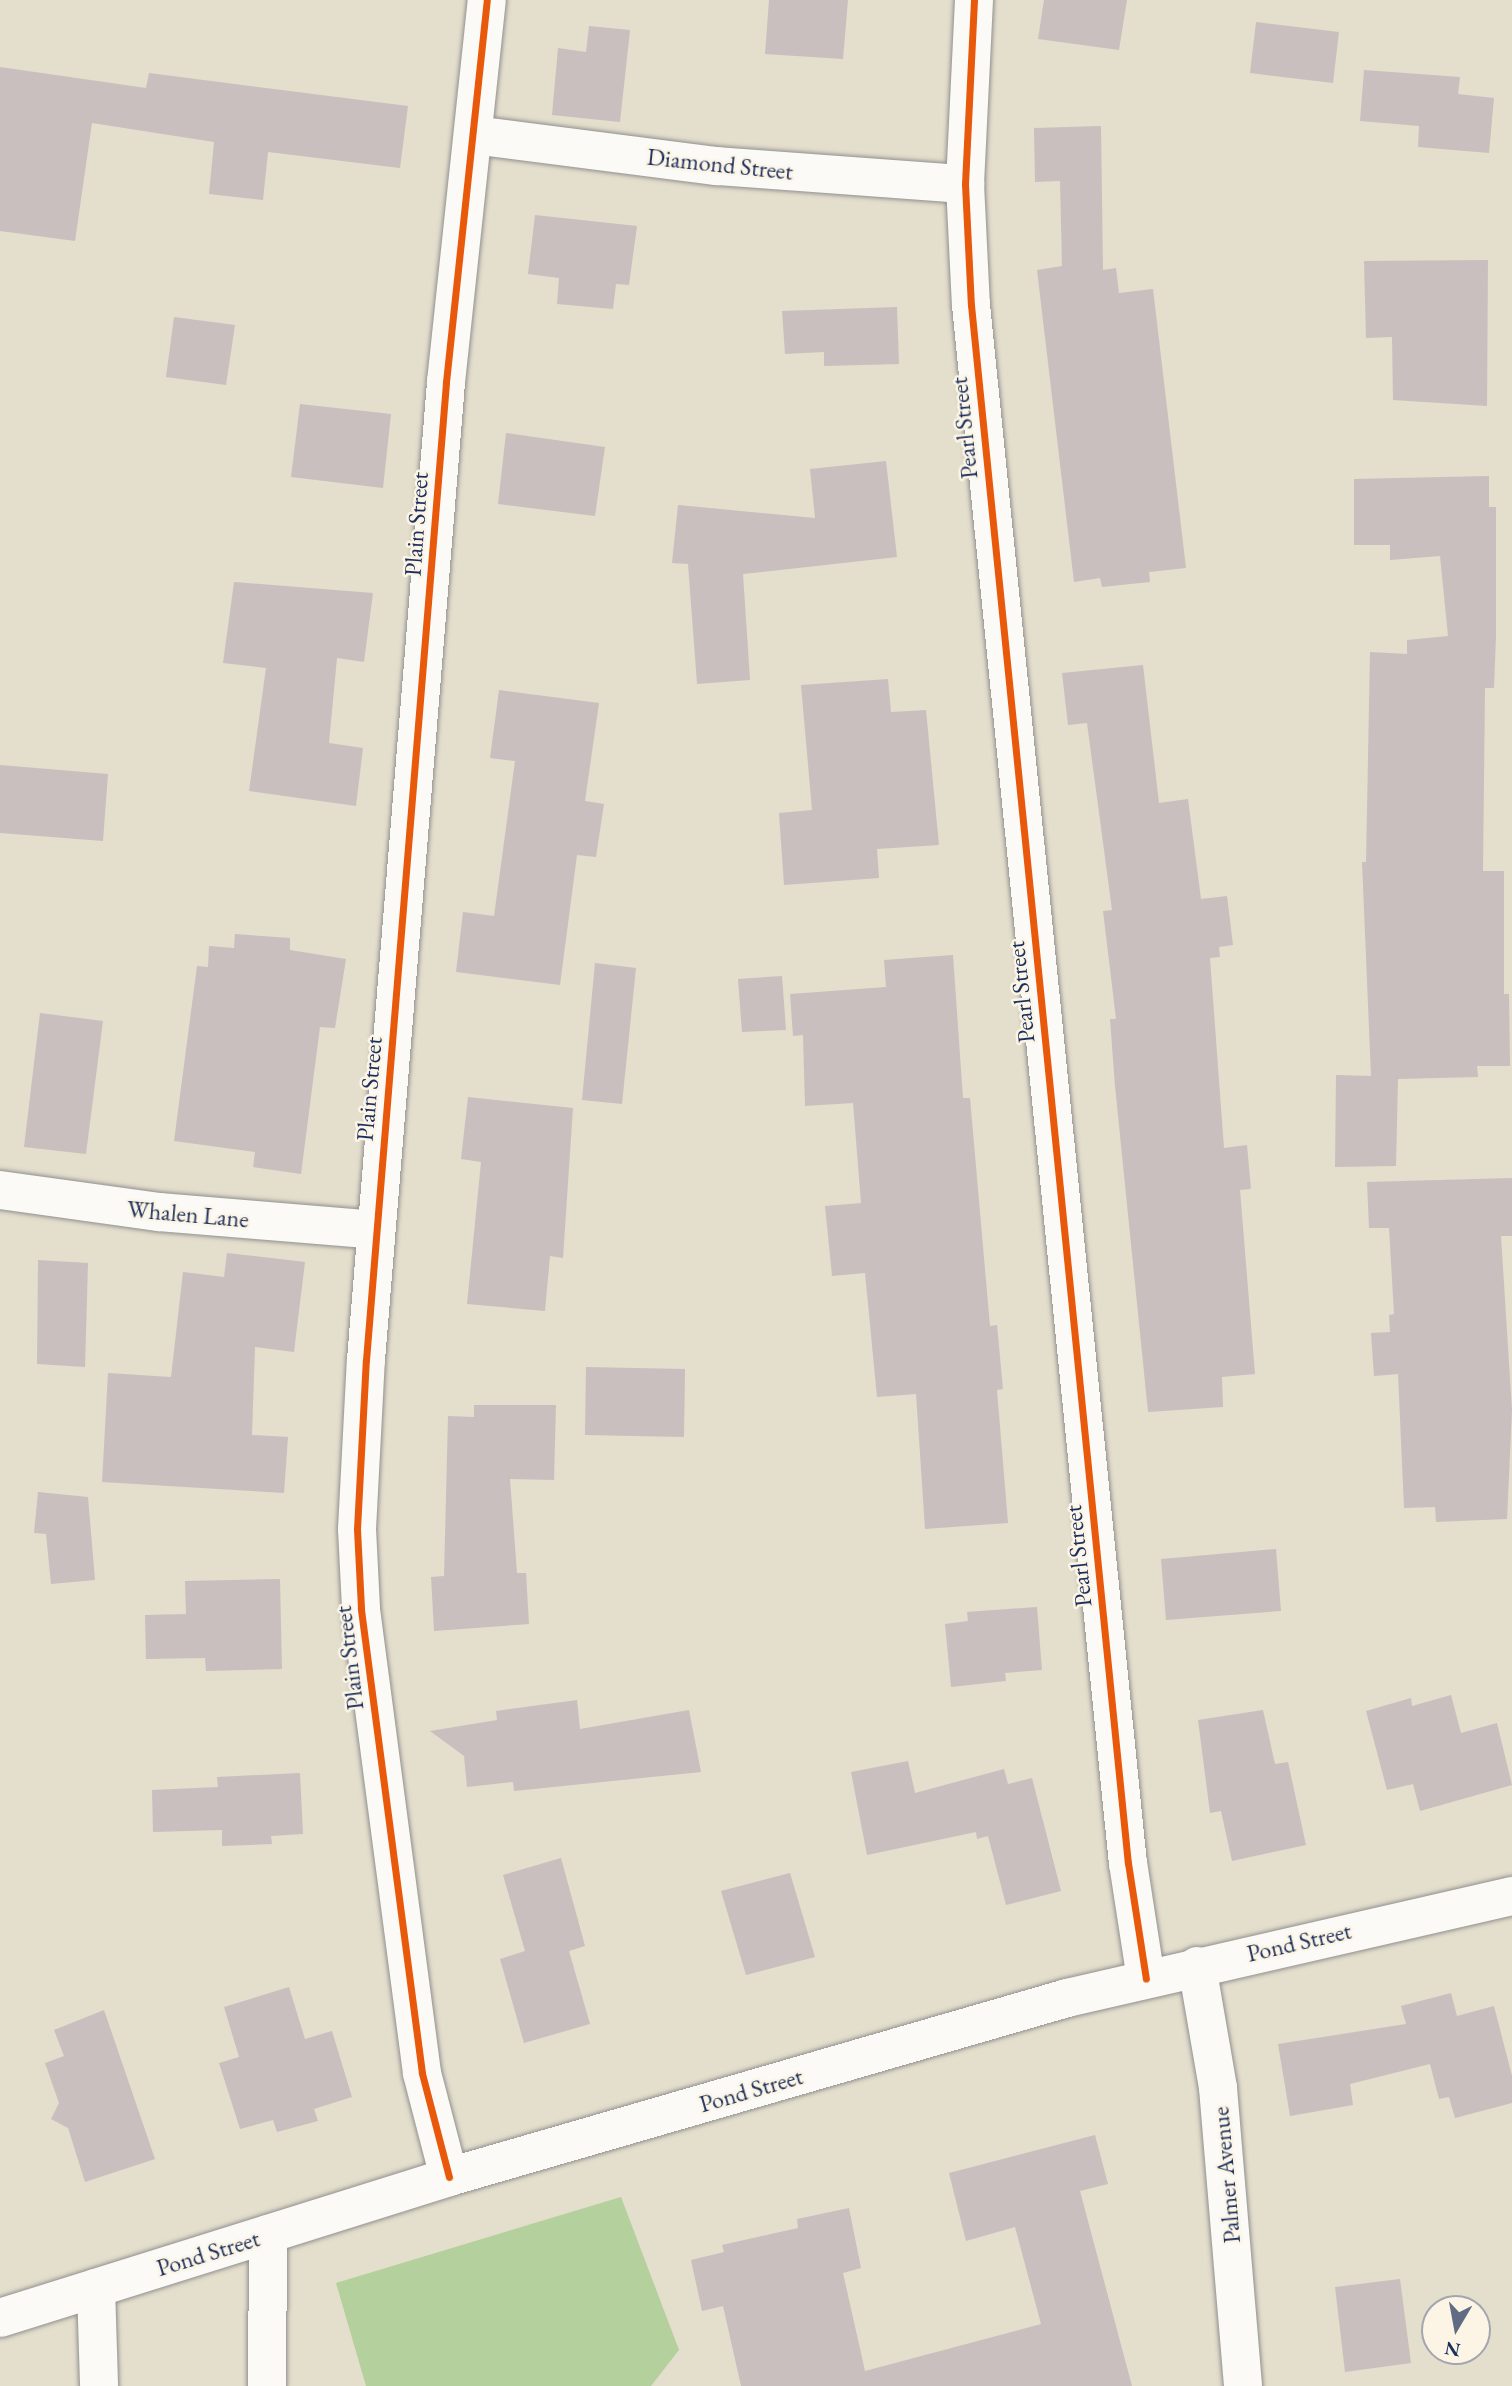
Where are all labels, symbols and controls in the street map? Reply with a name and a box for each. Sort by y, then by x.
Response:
street label: Diamond Street [646,142,794,186]
street label: Pearl Street [944,376,984,480]
street label: Plain Street [398,471,434,577]
street label: Pearl Street [1001,940,1041,1044]
street label: Plain Street [350,1036,388,1142]
street label: Whalen Lane [126,1194,250,1234]
street label: Pearl Street [1058,1504,1098,1608]
street label: Plain Street [328,1604,370,1712]
street label: Pond Street [1244,1916,1354,1968]
street label: Pond Street [696,2062,806,2118]
street label: Palmer Avenue [1206,2105,1246,2245]
street label: Pond Street [153,2224,263,2282]
north arrow [1421,2295,1491,2365]
text: N [1443,2336,1462,2363]

